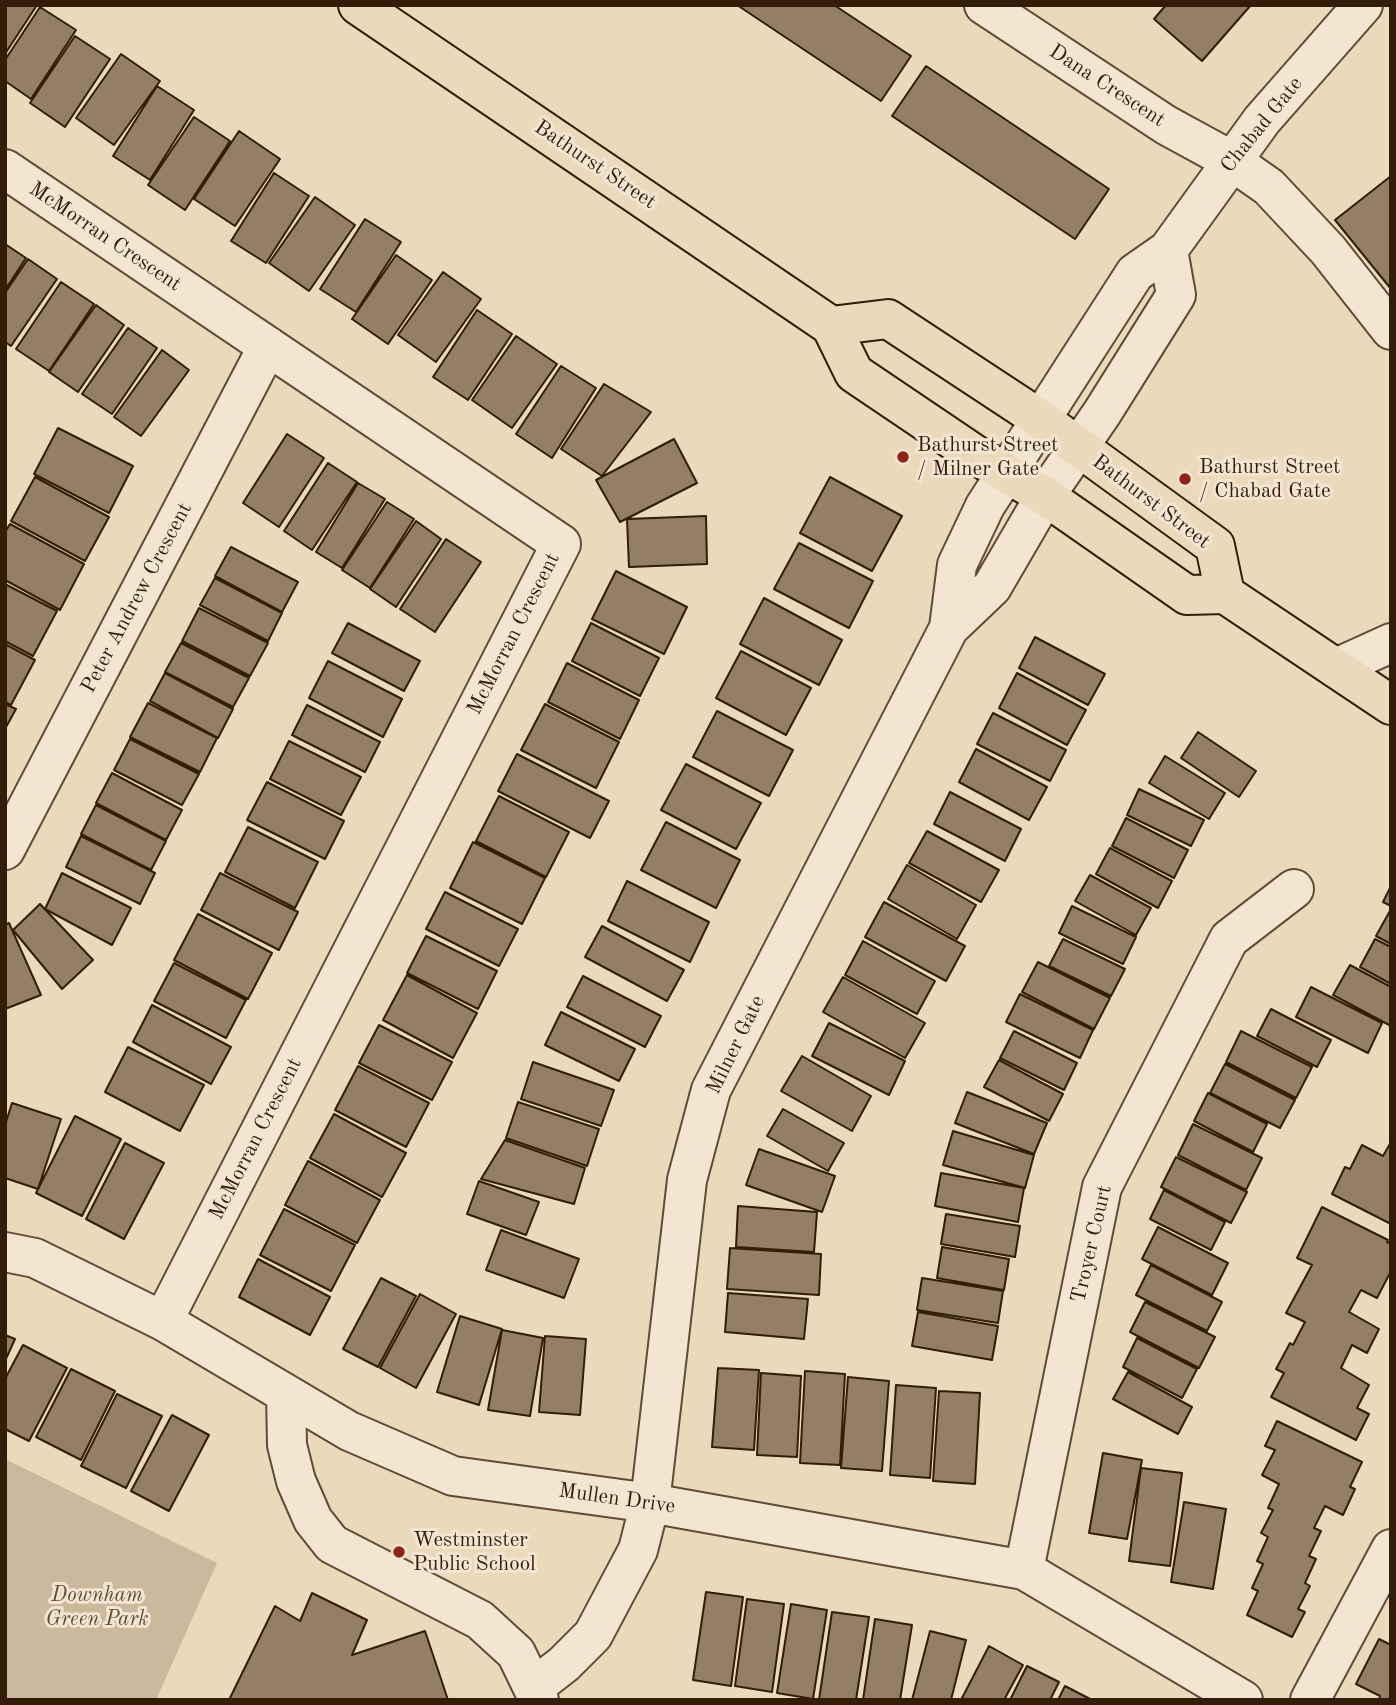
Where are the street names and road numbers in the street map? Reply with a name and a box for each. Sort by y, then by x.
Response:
street label: Dana Crescent [1044,39,1170,133]
street label: Chabad Gate [1216,72,1308,178]
street label: Bathurst Street [529,115,661,215]
street label: McMorran Crescent [24,177,186,297]
street label: Bathurst Street [1087,449,1215,555]
street label: Peter Andrew Crescent [76,498,198,698]
street label: McMorran Crescent [462,549,566,719]
street label: Milner Gate [701,991,771,1099]
street label: McMorran Crescent [204,1054,308,1224]
street label: Troyer Court [1066,1183,1118,1305]
street label: Mullen Drive [557,1478,677,1520]

